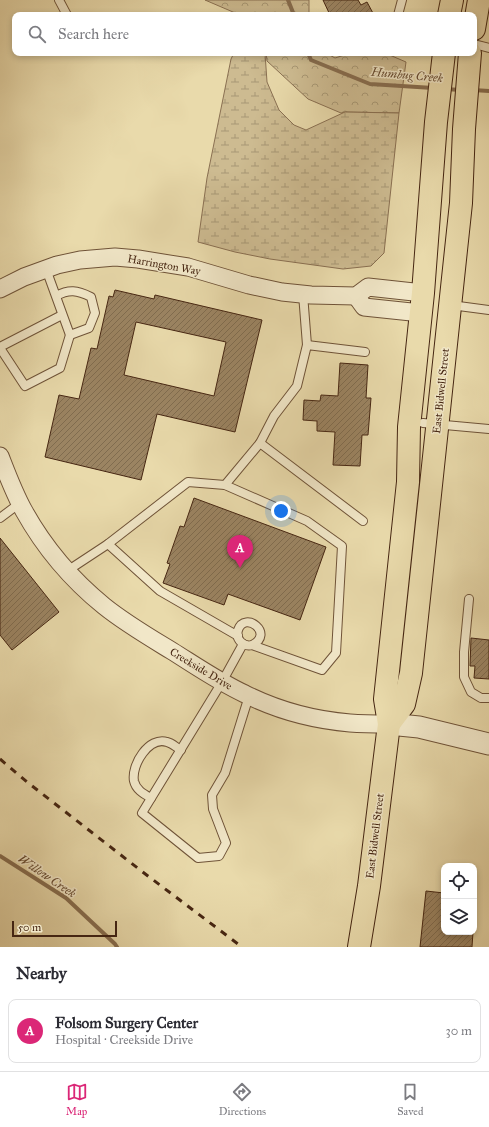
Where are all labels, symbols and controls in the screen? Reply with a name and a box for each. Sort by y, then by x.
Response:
search box [12,12,477,56]
icon: search [26,23,48,45]
text: Search here [58,25,129,43]
water label: Humbug Creek [370,65,444,85]
street label: Harrington Way [126,252,202,278]
street label: East Bidwell Street [430,348,452,434]
your location [271,501,291,521]
pin: A [227,535,253,568]
street label: Creekside Drive [167,645,235,693]
street label: East Bidwell Street [363,793,387,879]
water label: Willow Creek [16,852,79,901]
map controls [441,863,477,935]
button: locate [441,863,477,899]
button: layers [441,899,477,935]
scale bar [12,919,117,938]
text: 50 m [18,921,41,934]
text: Nearby [16,963,67,984]
text: Folsom Surgery Center [55,1014,198,1032]
text: A [26,1023,34,1039]
text: 30 m [446,1023,472,1039]
text: Hospital · Creekside Drive [55,1032,193,1048]
tab: Map [66,1081,88,1118]
tab: Directions [219,1081,266,1118]
tab: Saved [397,1081,423,1118]

